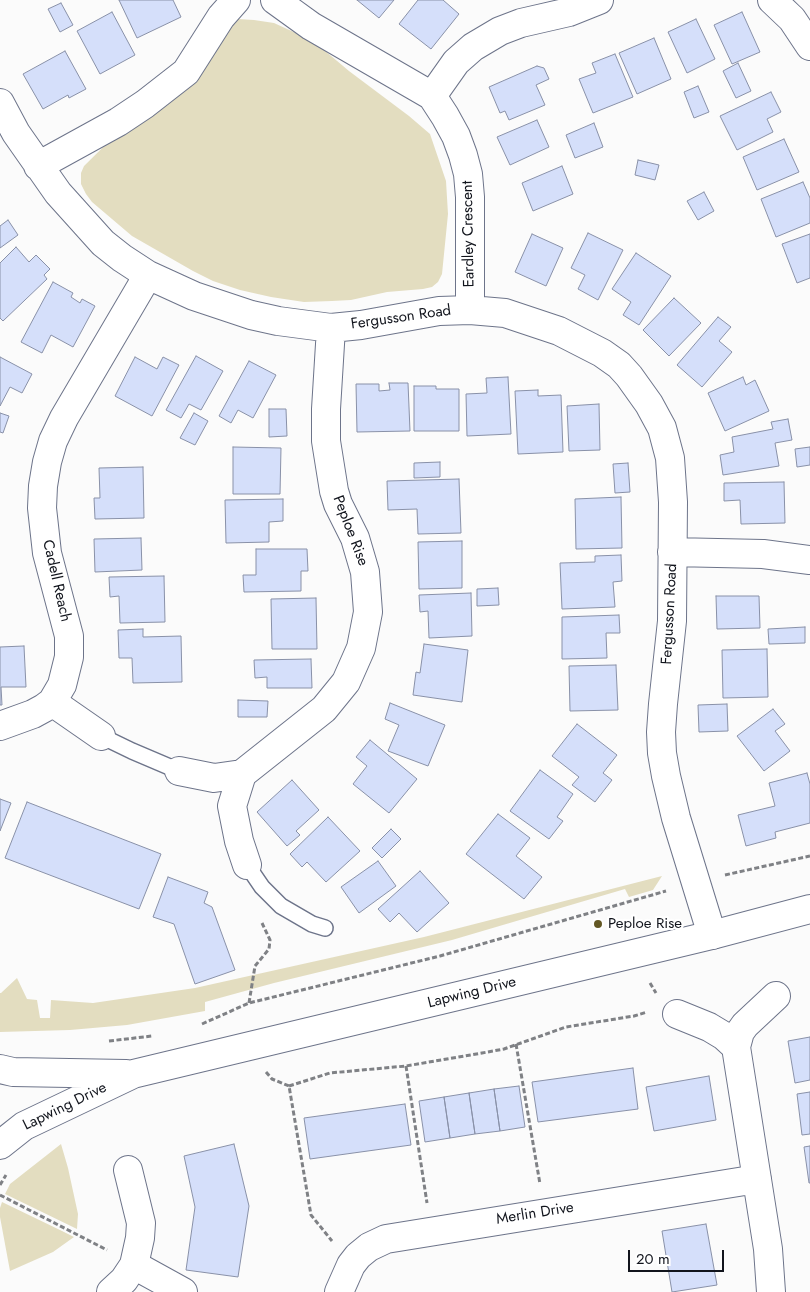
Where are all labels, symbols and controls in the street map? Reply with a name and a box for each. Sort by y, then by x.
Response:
street label: Eardley Crescent [459,181,479,287]
street label: Fergusson Road [350,302,452,334]
street label: Peploe Rise [328,493,372,569]
street label: Cadell Reach [38,538,74,624]
street label: Fergusson Road [658,563,682,665]
place label: Peploe Rise [608,915,682,933]
marker: Peploe Rise [592,918,604,930]
street label: Lapwing Drive [426,973,518,1013]
street label: Lapwing Drive [20,1079,110,1135]
street label: Merlin Drive [495,1199,575,1229]
scale bar [630,1240,726,1272]
text: 20 m [636,1248,670,1270]

